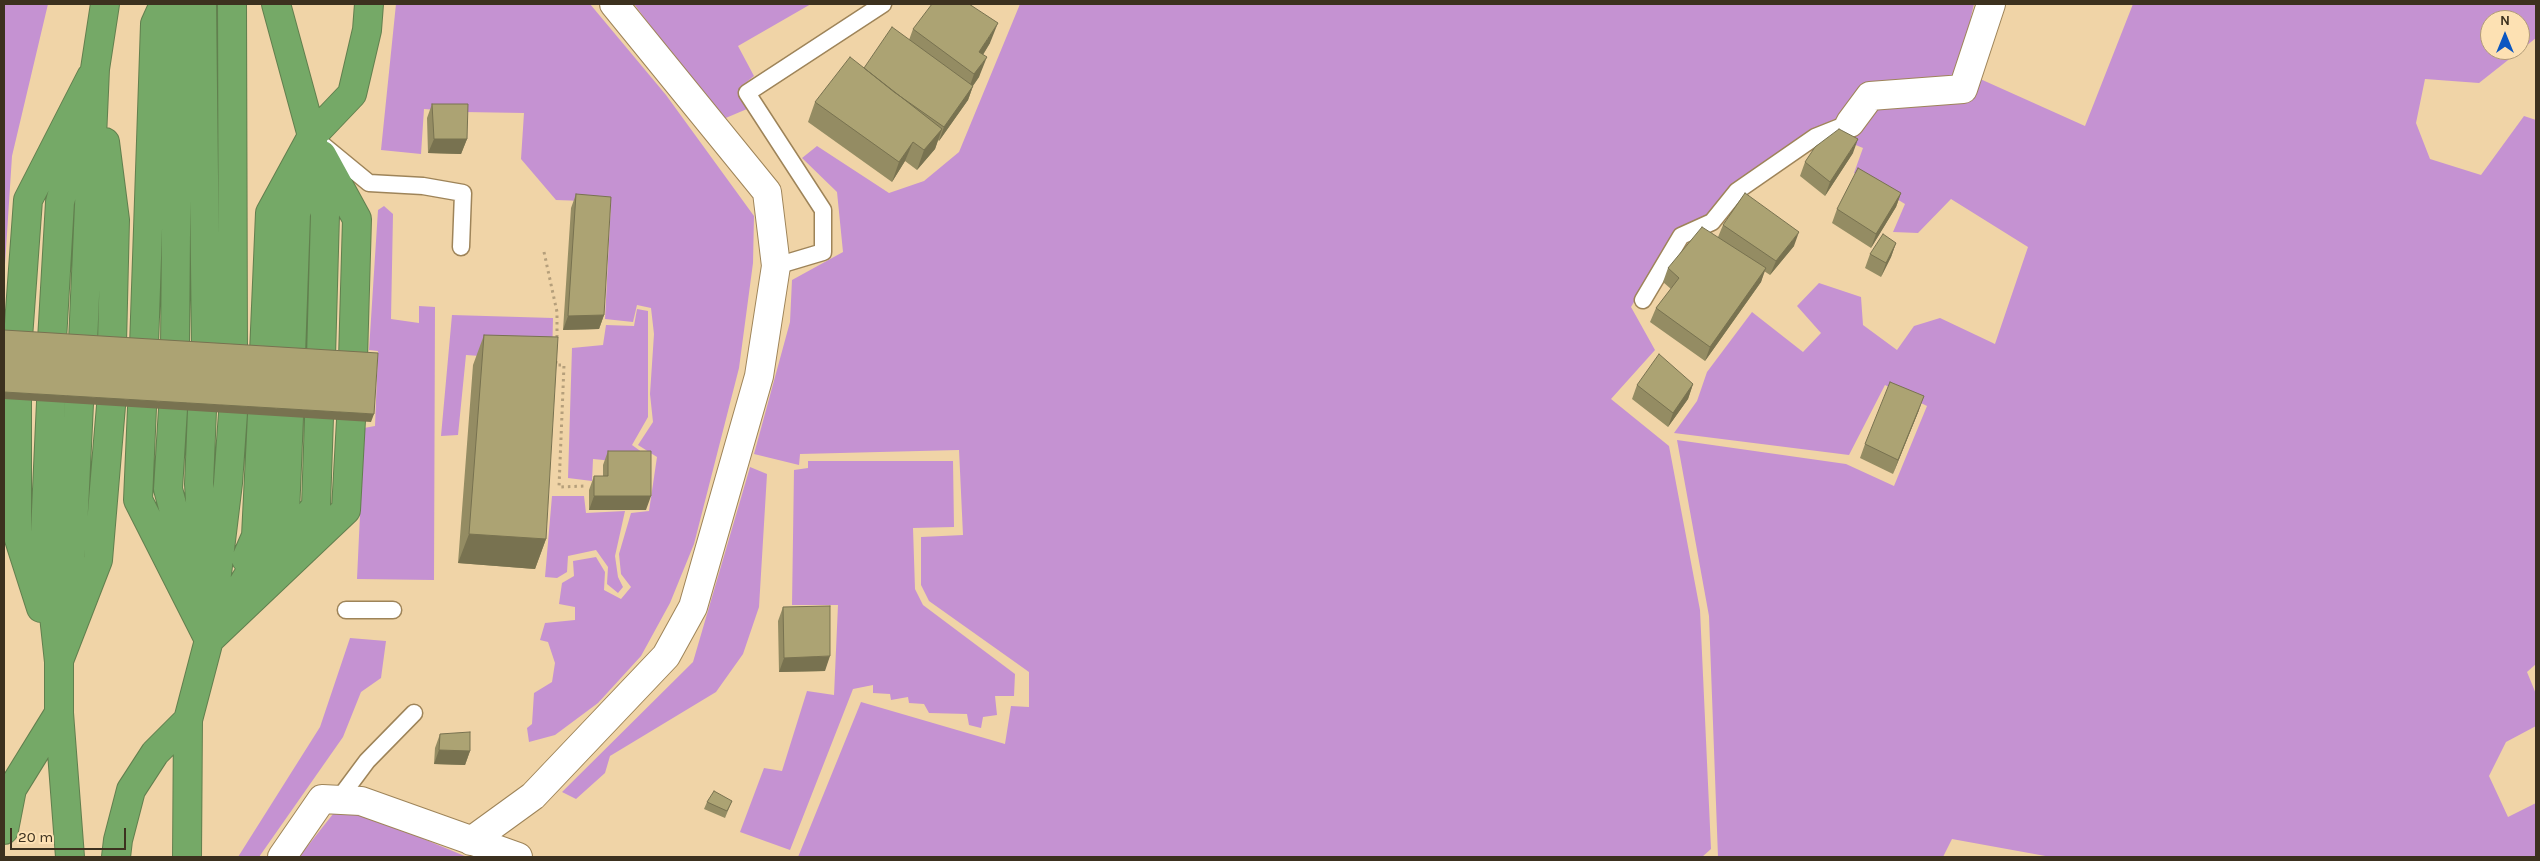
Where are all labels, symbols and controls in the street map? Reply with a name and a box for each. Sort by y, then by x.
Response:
north arrow [2480,10,2530,60]
text: N [2500,12,2510,29]
scale bar [12,818,129,850]
text: 20 m [18,828,53,846]

